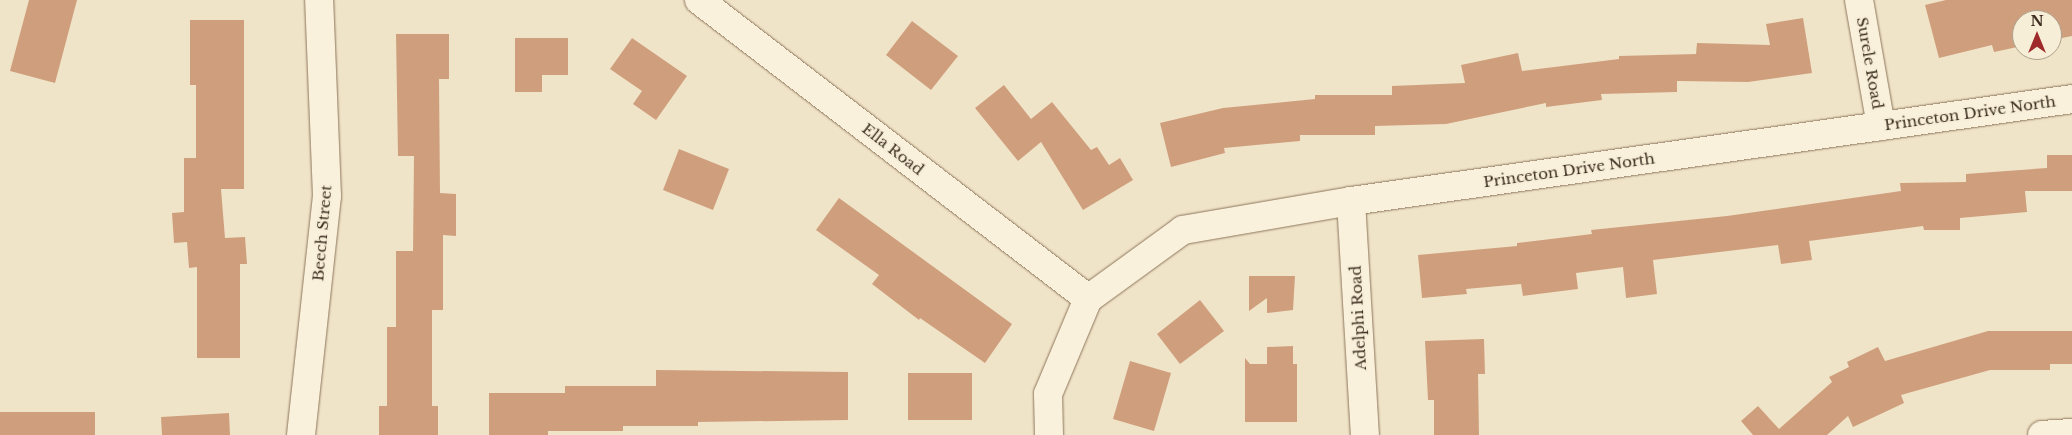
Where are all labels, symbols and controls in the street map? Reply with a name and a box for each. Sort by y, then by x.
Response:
north arrow [2012,10,2062,60]
text: N [2030,12,2044,30]
street label: Surele Road [1853,16,1887,110]
street label: Princeton Drive North [1883,92,2057,134]
street label: Ella Road [859,119,927,179]
street label: Princeton Drive North [1482,149,1656,191]
street label: Beech Street [309,184,335,282]
street label: Adelphi Road [1346,265,1370,371]

